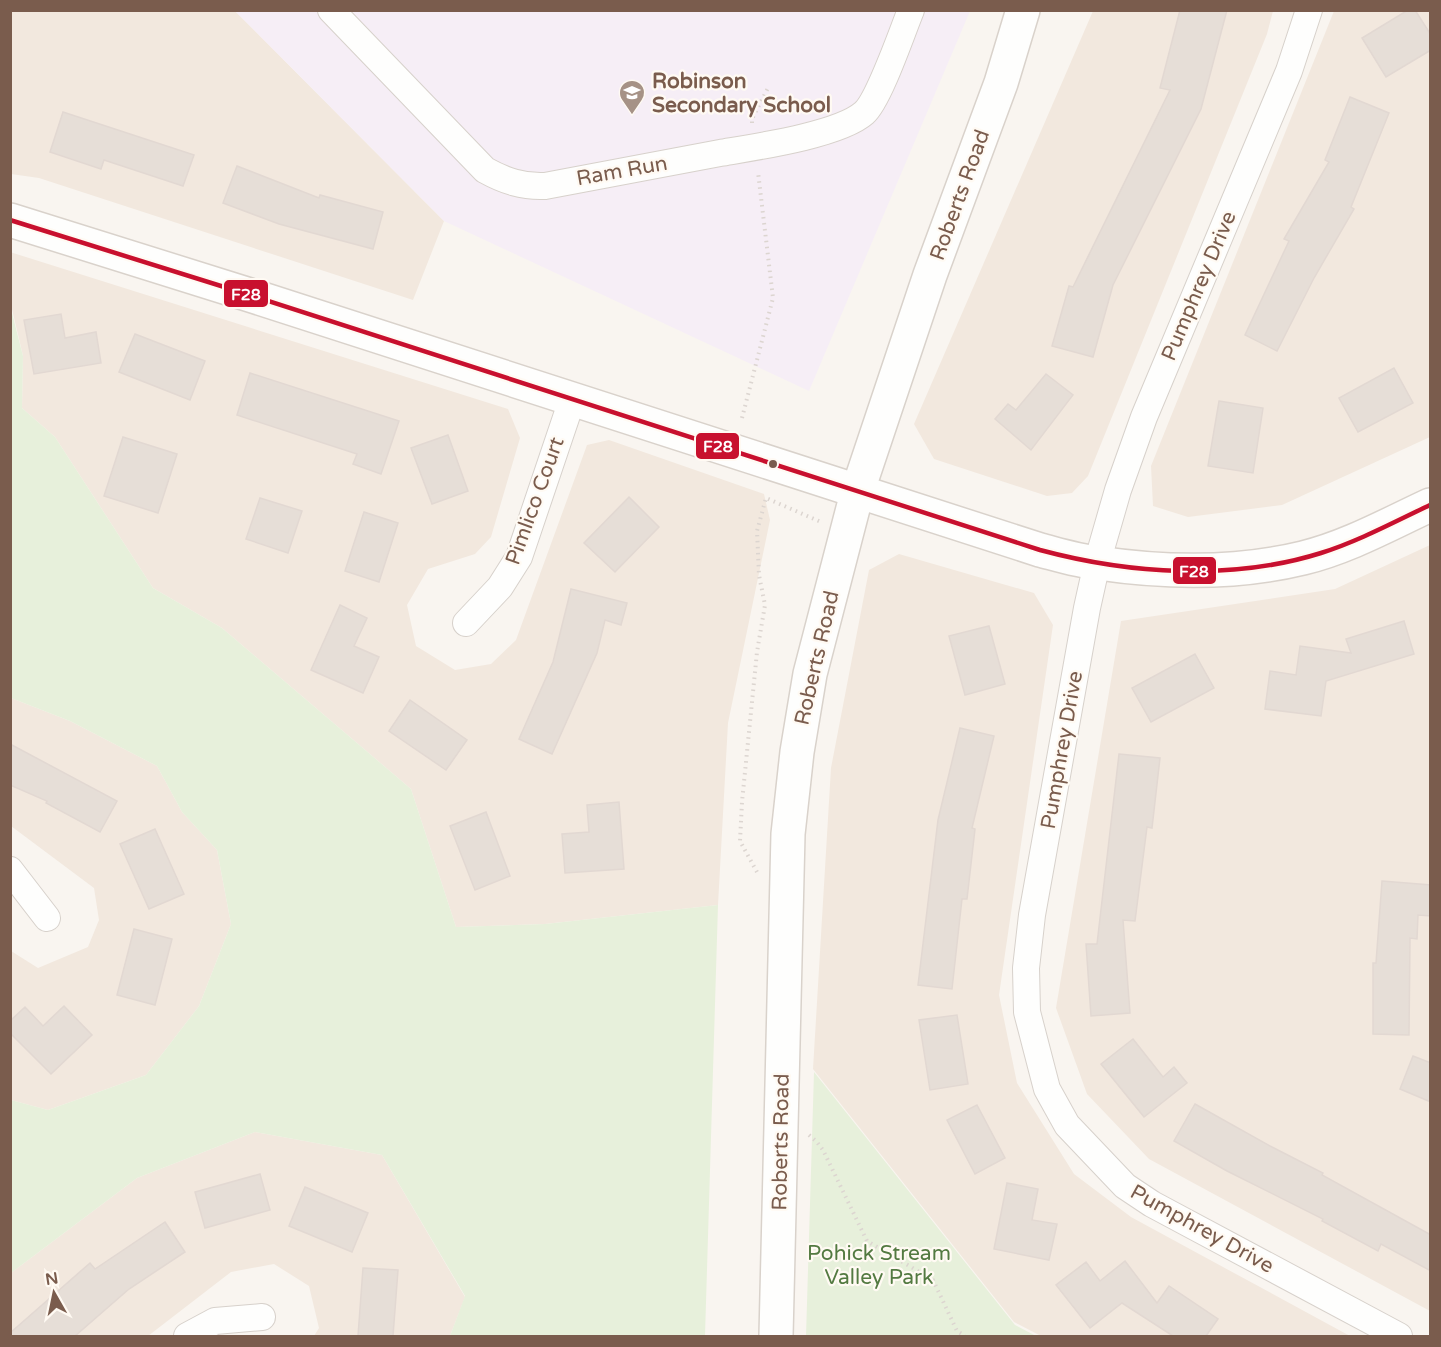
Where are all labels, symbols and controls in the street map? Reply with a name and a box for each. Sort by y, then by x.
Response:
place label: Robinson Secondary School [652,69,831,118]
school or university icon: Robinson Secondary School [617,78,647,116]
street label: Roberts Road [925,126,995,264]
street label: Ram Run [575,151,669,191]
street label: Pumphrey Drive [1156,207,1242,365]
line badge: F28 [223,279,269,308]
text: F28 [231,285,261,305]
line badge: F28 [695,432,740,460]
street label: Pimlico Court [500,434,570,568]
text: F28 [703,437,733,457]
unlabelled marker [767,458,779,470]
line badge: F28 [1172,556,1217,585]
text: F28 [1179,562,1209,582]
street label: Roberts Road [789,588,845,728]
street label: Pumphrey Drive [1036,669,1088,831]
street label: Roberts Road [767,1073,795,1211]
street label: Pumphrey Drive [1126,1179,1278,1279]
park label: Pohick Stream Valley Park [807,1241,951,1290]
north arrow [24,1263,84,1323]
text: N [44,1268,60,1290]

